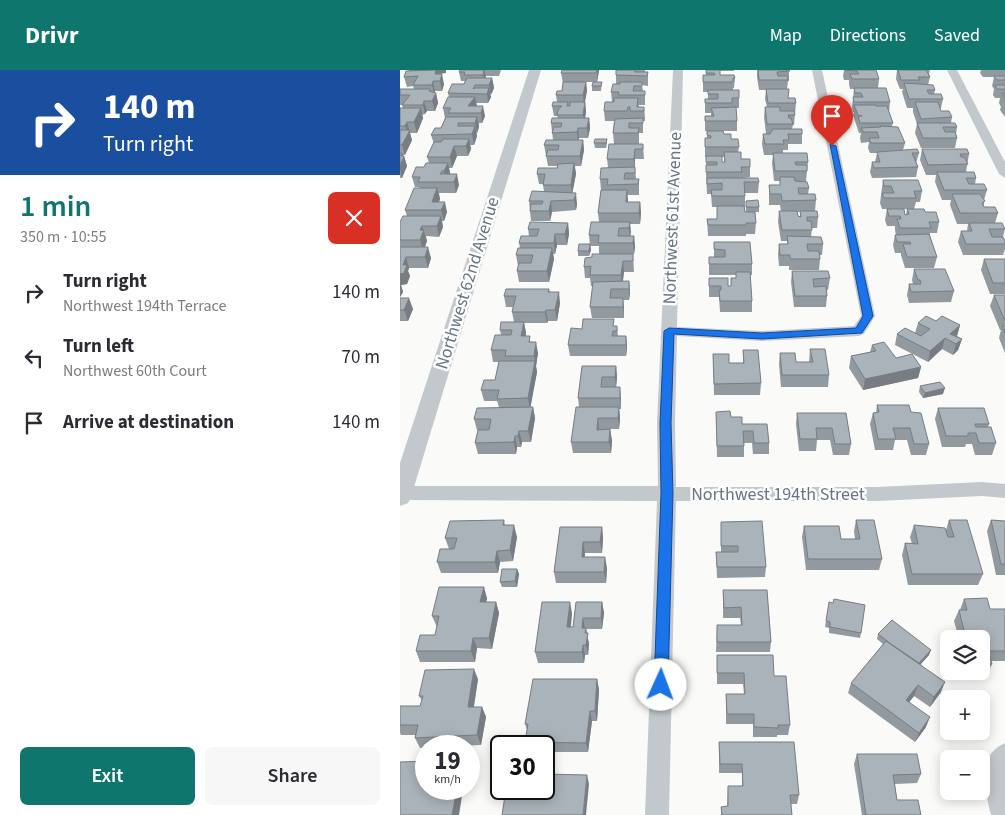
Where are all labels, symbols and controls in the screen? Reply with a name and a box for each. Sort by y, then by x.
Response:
text: Drivr [25,18,79,53]
text: Map [770,23,802,48]
text: Directions [830,23,906,48]
text: Saved [934,23,980,48]
text: 140 m [103,82,195,132]
icon: right [20,90,85,155]
pin [811,95,853,146]
icon: arrive [818,102,846,130]
text: Turn right [103,128,193,160]
street label: Northwest 61st Avenue [657,131,688,305]
text: 1 min [20,185,91,228]
button: close [328,192,380,244]
street label: Northwest 62nd Avenue [429,194,506,372]
text: 350 m · 10:55 [20,226,107,248]
text: Turn right [63,268,147,295]
icon: right [20,279,48,307]
text: 140 m [332,279,380,306]
text: Northwest 194th Terrace [63,295,226,317]
text: Turn left [63,333,134,360]
icon: left [20,344,48,372]
text: 70 m [342,344,380,371]
text: Northwest 60th Court [63,360,207,382]
icon: arrive [20,409,48,437]
text: Arrive at destination [63,409,234,436]
text: 140 m [332,409,380,436]
street label: Northwest 194th Street [691,482,865,507]
map controls [940,630,990,800]
button: layers [940,630,990,680]
position arrow [634,658,686,710]
button: + [940,690,990,740]
speed limit sign: 30 [490,735,555,800]
text: 19 [434,743,461,779]
button: Exit [20,747,195,805]
button: Share [205,747,380,805]
button: − [940,750,990,800]
text: km/h [434,771,461,788]

